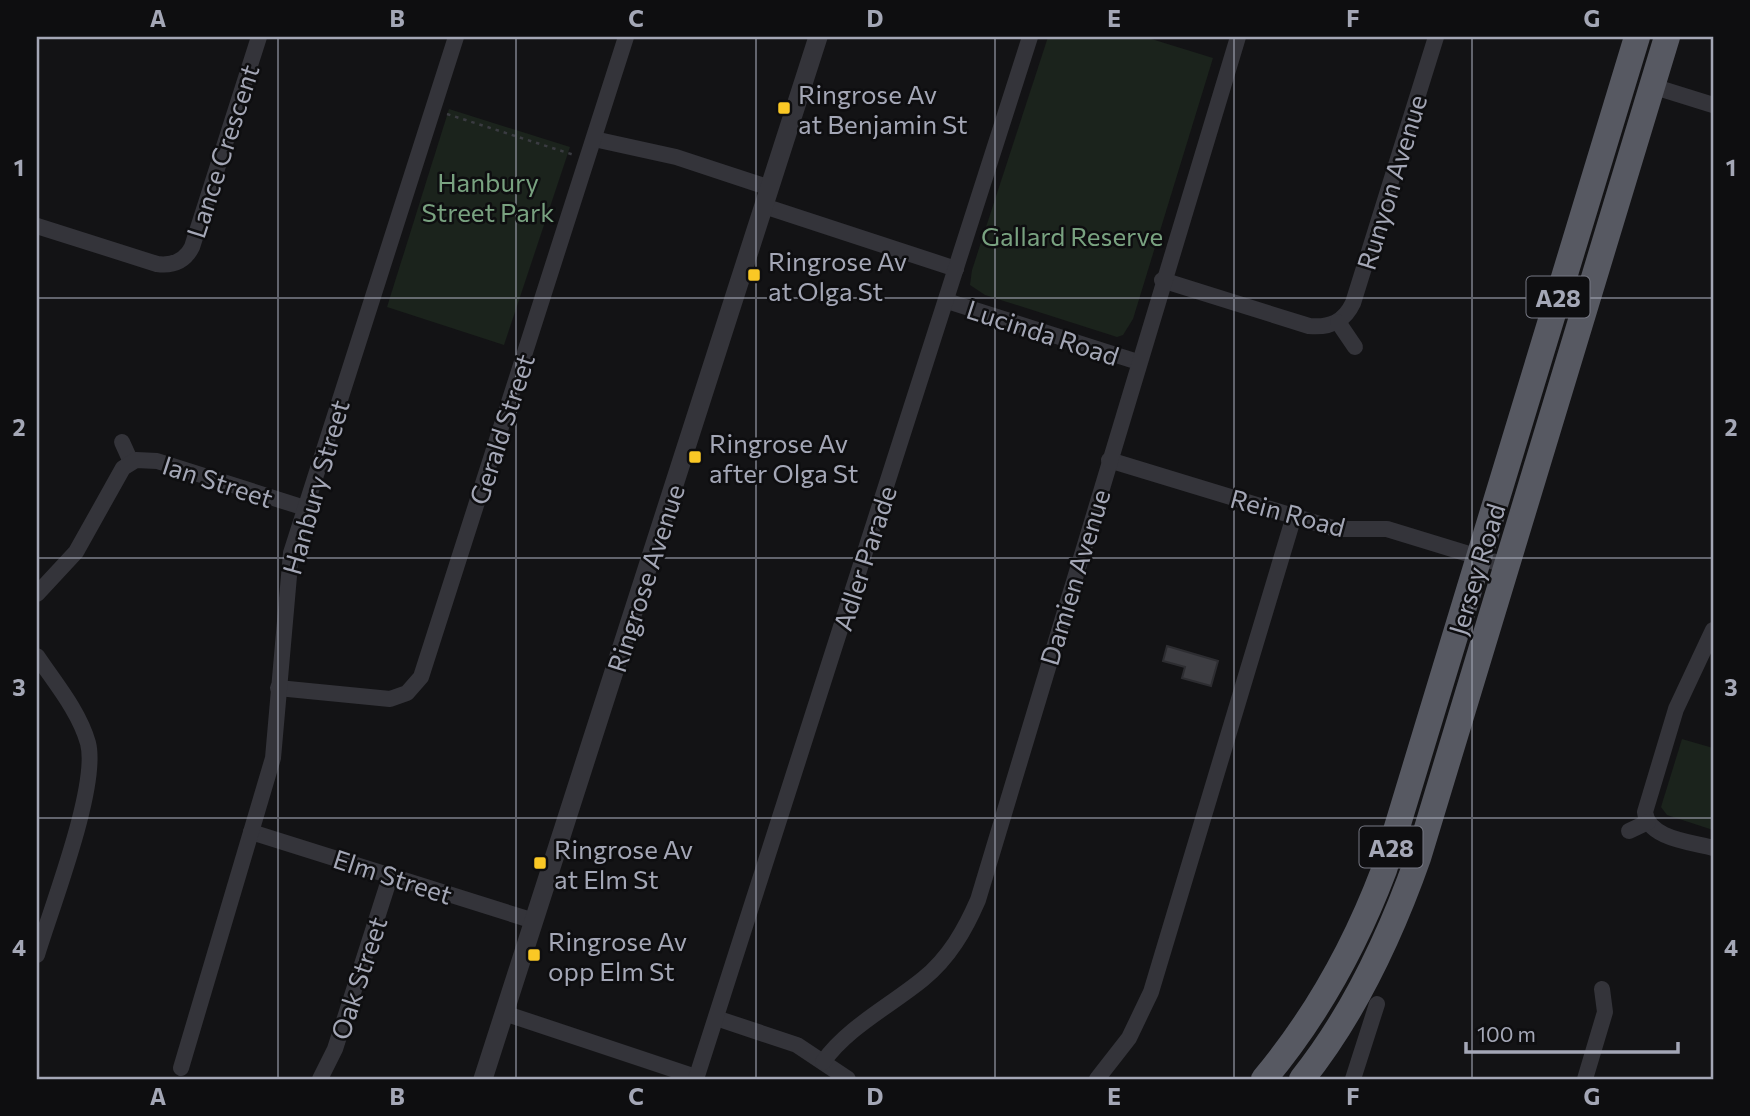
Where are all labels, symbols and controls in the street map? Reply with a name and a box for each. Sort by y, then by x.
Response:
text: A [150,4,167,32]
text: B [389,4,405,32]
text: C [628,4,644,32]
text: D [867,4,884,32]
text: E [1107,4,1121,32]
text: F [1346,4,1360,32]
text: G [1584,4,1600,32]
street label: Lance Crescent [179,60,265,242]
place label: Ringrose Av at Benjamin St [798,78,968,139]
street label: Runyon Avenue [1350,91,1432,273]
marker: Ringrose Av at Benjamin St [776,100,792,116]
text: 1 [14,153,24,181]
text: 1 [1726,153,1736,181]
park label: Hanbury Street Park [422,166,554,227]
park label: Gallard Reserve [981,220,1163,251]
place label: Ringrose Av at Olga St [768,245,907,306]
marker: Ringrose Av at Olga St [746,267,762,283]
road number: A28 [1526,276,1590,318]
street label: Lucinda Road [963,293,1123,371]
street label: Gerald Street [462,350,540,508]
street label: Hanbury Street [275,396,355,578]
text: 2 [12,413,26,441]
text: 2 [1724,413,1738,441]
place label: Ringrose Av after Olga St [709,427,858,488]
street label: Ian Street [159,449,277,513]
marker: Ringrose Av after Olga St [687,449,703,465]
street label: Ringrose Avenue [600,480,690,676]
street label: Adler Parade [826,482,902,634]
street label: Rein Road [1227,482,1349,542]
street label: Damien Avenue [1033,485,1115,669]
street label: Jersey Road [1441,500,1511,638]
text: 3 [12,673,26,701]
text: 3 [1724,673,1738,701]
road number: A28 [1360,826,1422,868]
place label: Ringrose Av at Elm St [554,833,693,894]
street label: Elm Street [330,842,456,910]
marker: Ringrose Av at Elm St [532,855,548,871]
street label: Oak Street [324,913,392,1043]
place label: Ringrose Av opp Elm St [548,925,687,986]
text: 4 [12,933,26,961]
text: 4 [1724,933,1738,961]
marker: Ringrose Av opp Elm St [526,947,542,963]
scale bar [1466,1011,1678,1055]
text: 100 m [1477,1021,1536,1046]
text: A [150,1082,167,1110]
text: B [389,1082,405,1110]
text: C [628,1082,644,1110]
text: D [867,1082,884,1110]
text: E [1107,1082,1121,1110]
text: F [1346,1082,1360,1110]
text: G [1584,1082,1600,1110]

